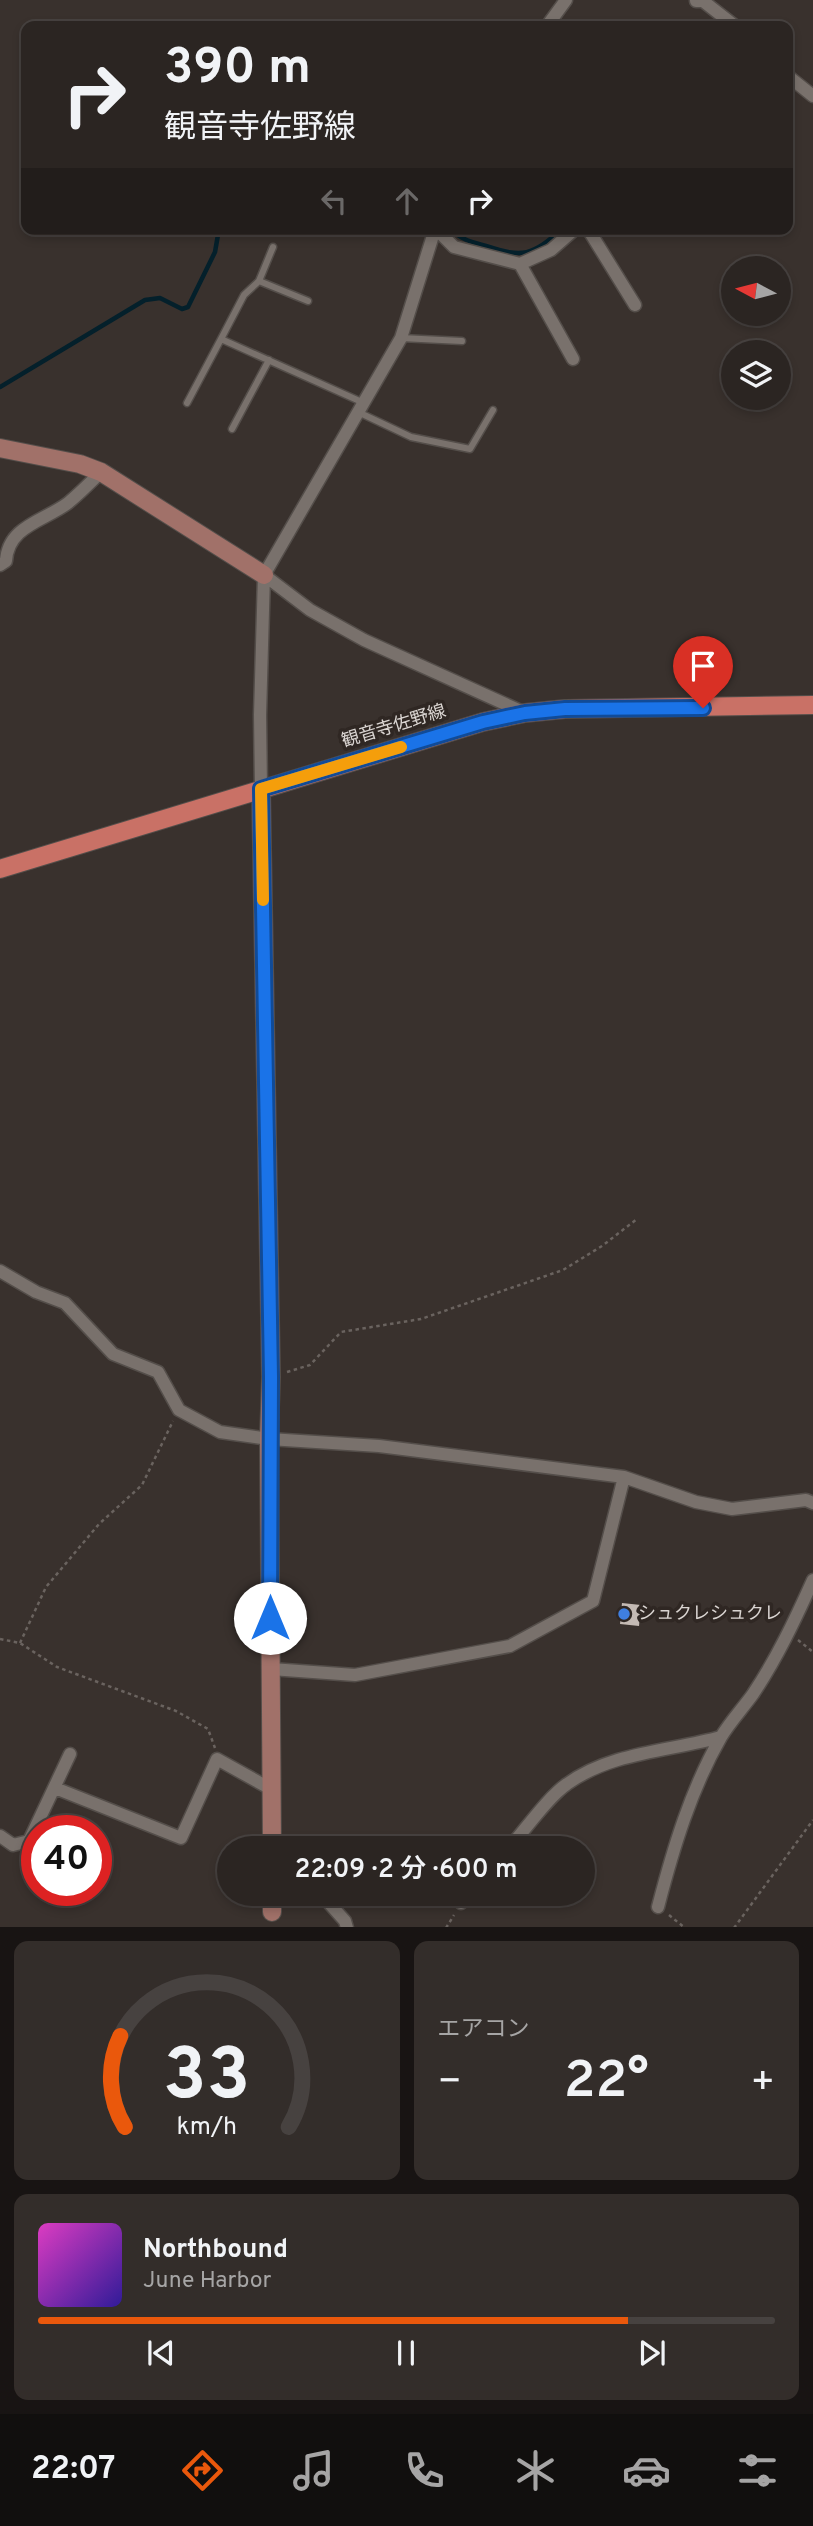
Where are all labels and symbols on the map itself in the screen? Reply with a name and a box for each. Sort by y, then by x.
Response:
north arrow [721,256,791,326]
pin [673,636,733,708]
street label: 観音寺佐野線 [339,700,449,754]
position arrow [233,1581,307,1655]
place label: シュクレシュクレ [638,1603,782,1626]
marker: シュクレシュクレ [616,1606,632,1622]
speed limit sign: 40 [21,1815,112,1906]

